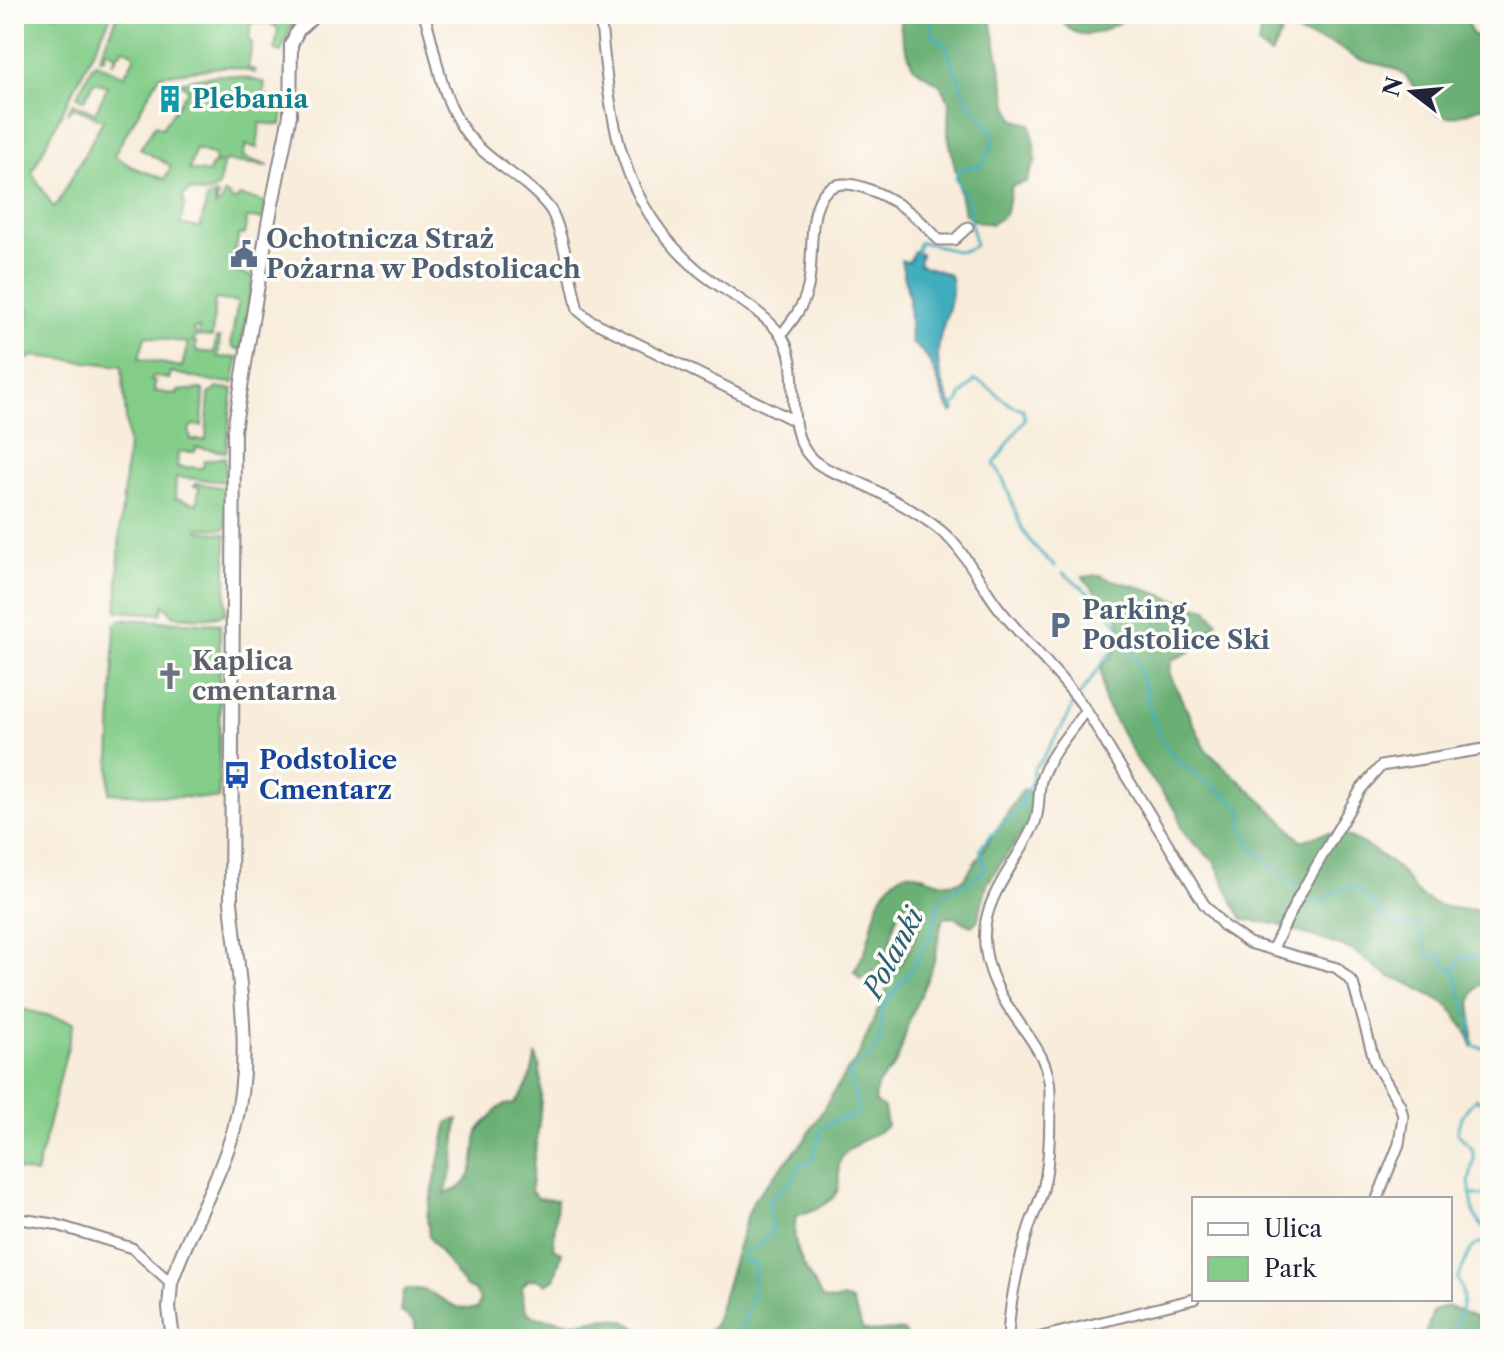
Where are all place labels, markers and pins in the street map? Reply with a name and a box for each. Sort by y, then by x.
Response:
place label: Plebania [192,83,310,115]
building icon: Plebania [155,84,185,114]
place label: Ochotnicza Straż Pożarna w Podstolicach [266,223,581,285]
public building icon: Ochotnicza Straż Pożarna w Podstolicach [229,239,259,269]
place label: Parking Podstolice Ski [1082,594,1270,656]
parking icon: Parking Podstolice Ski [1045,610,1075,640]
place label: Kaplica cmentarna [192,645,338,707]
church icon: Kaplica cmentarna [155,661,185,691]
place label: Podstolice Cmentarz [259,744,397,806]
bus stop icon: Podstolice Cmentarz [222,760,252,790]

